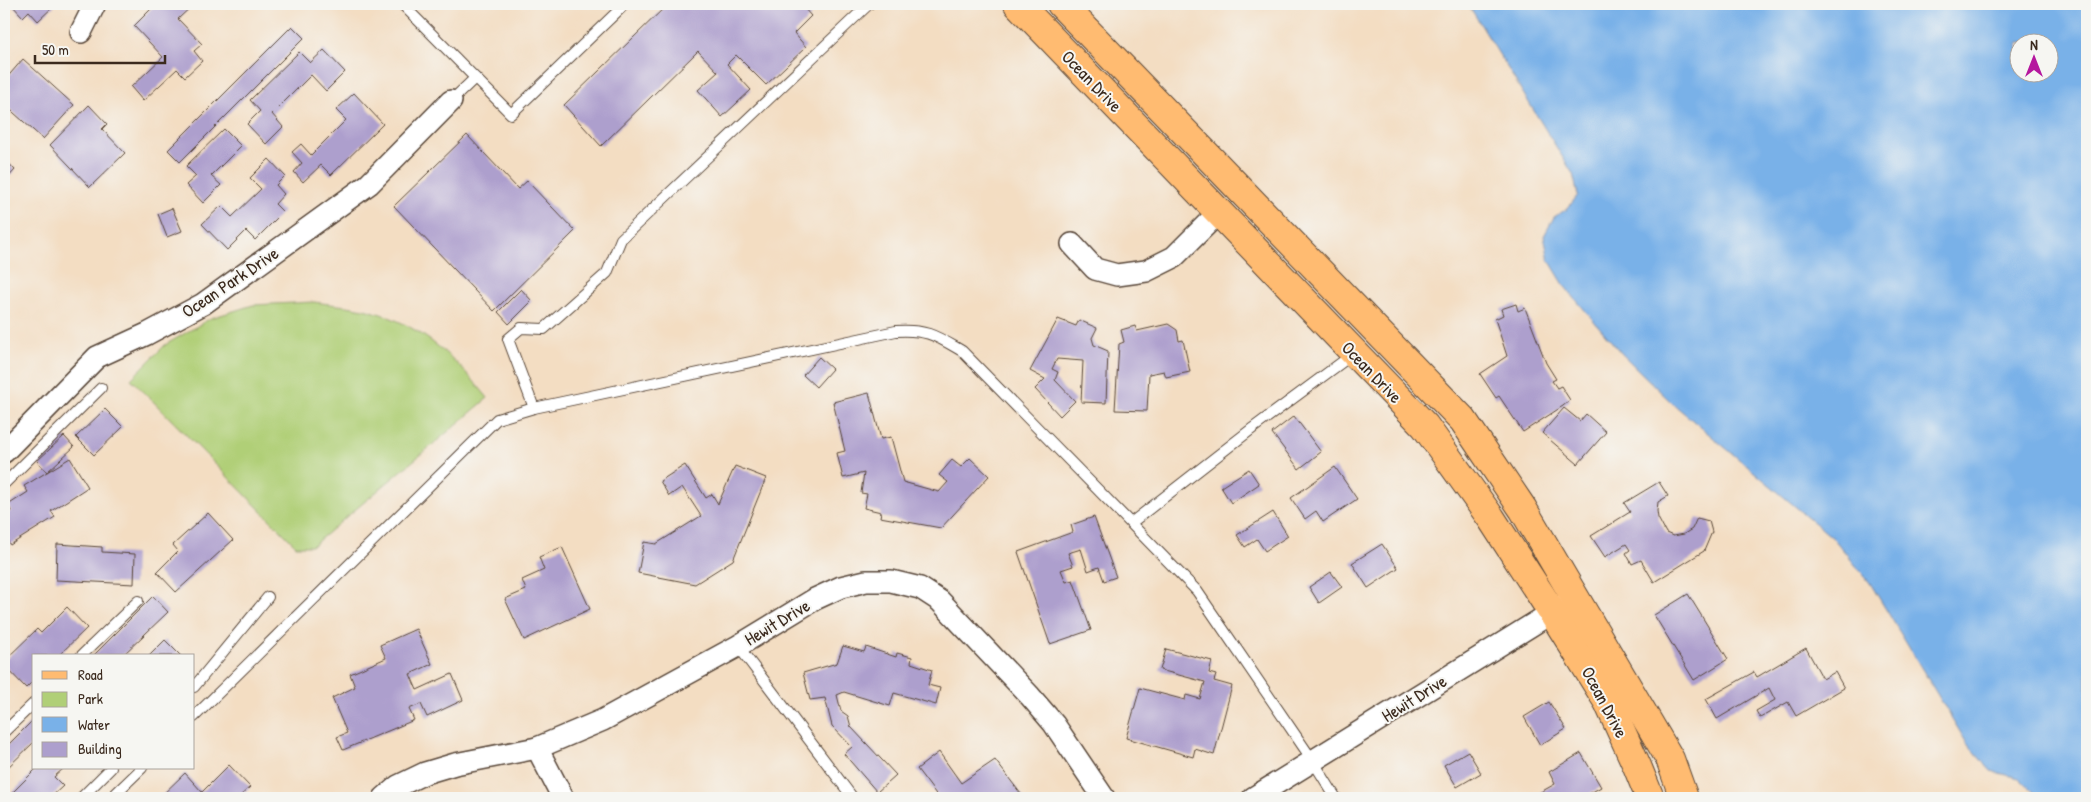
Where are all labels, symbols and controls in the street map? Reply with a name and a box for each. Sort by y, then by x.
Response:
scale bar [35,32,165,64]
north arrow [2008,32,2058,82]
text: N [2030,35,2038,54]
text: 50 m [42,39,69,60]
street label: Ocean Drive [1056,44,1128,118]
street label: Ocean Park Drive [177,240,283,324]
street label: Ocean Drive [1336,335,1408,409]
street label: Hewit Drive [740,593,814,651]
legend [32,654,195,770]
street label: Ocean Drive [1576,662,1634,742]
text: Road [78,664,103,685]
street label: Hewit Drive [1377,668,1451,728]
text: Park [78,688,103,709]
text: Water [78,714,110,735]
text: Building [78,738,122,759]

